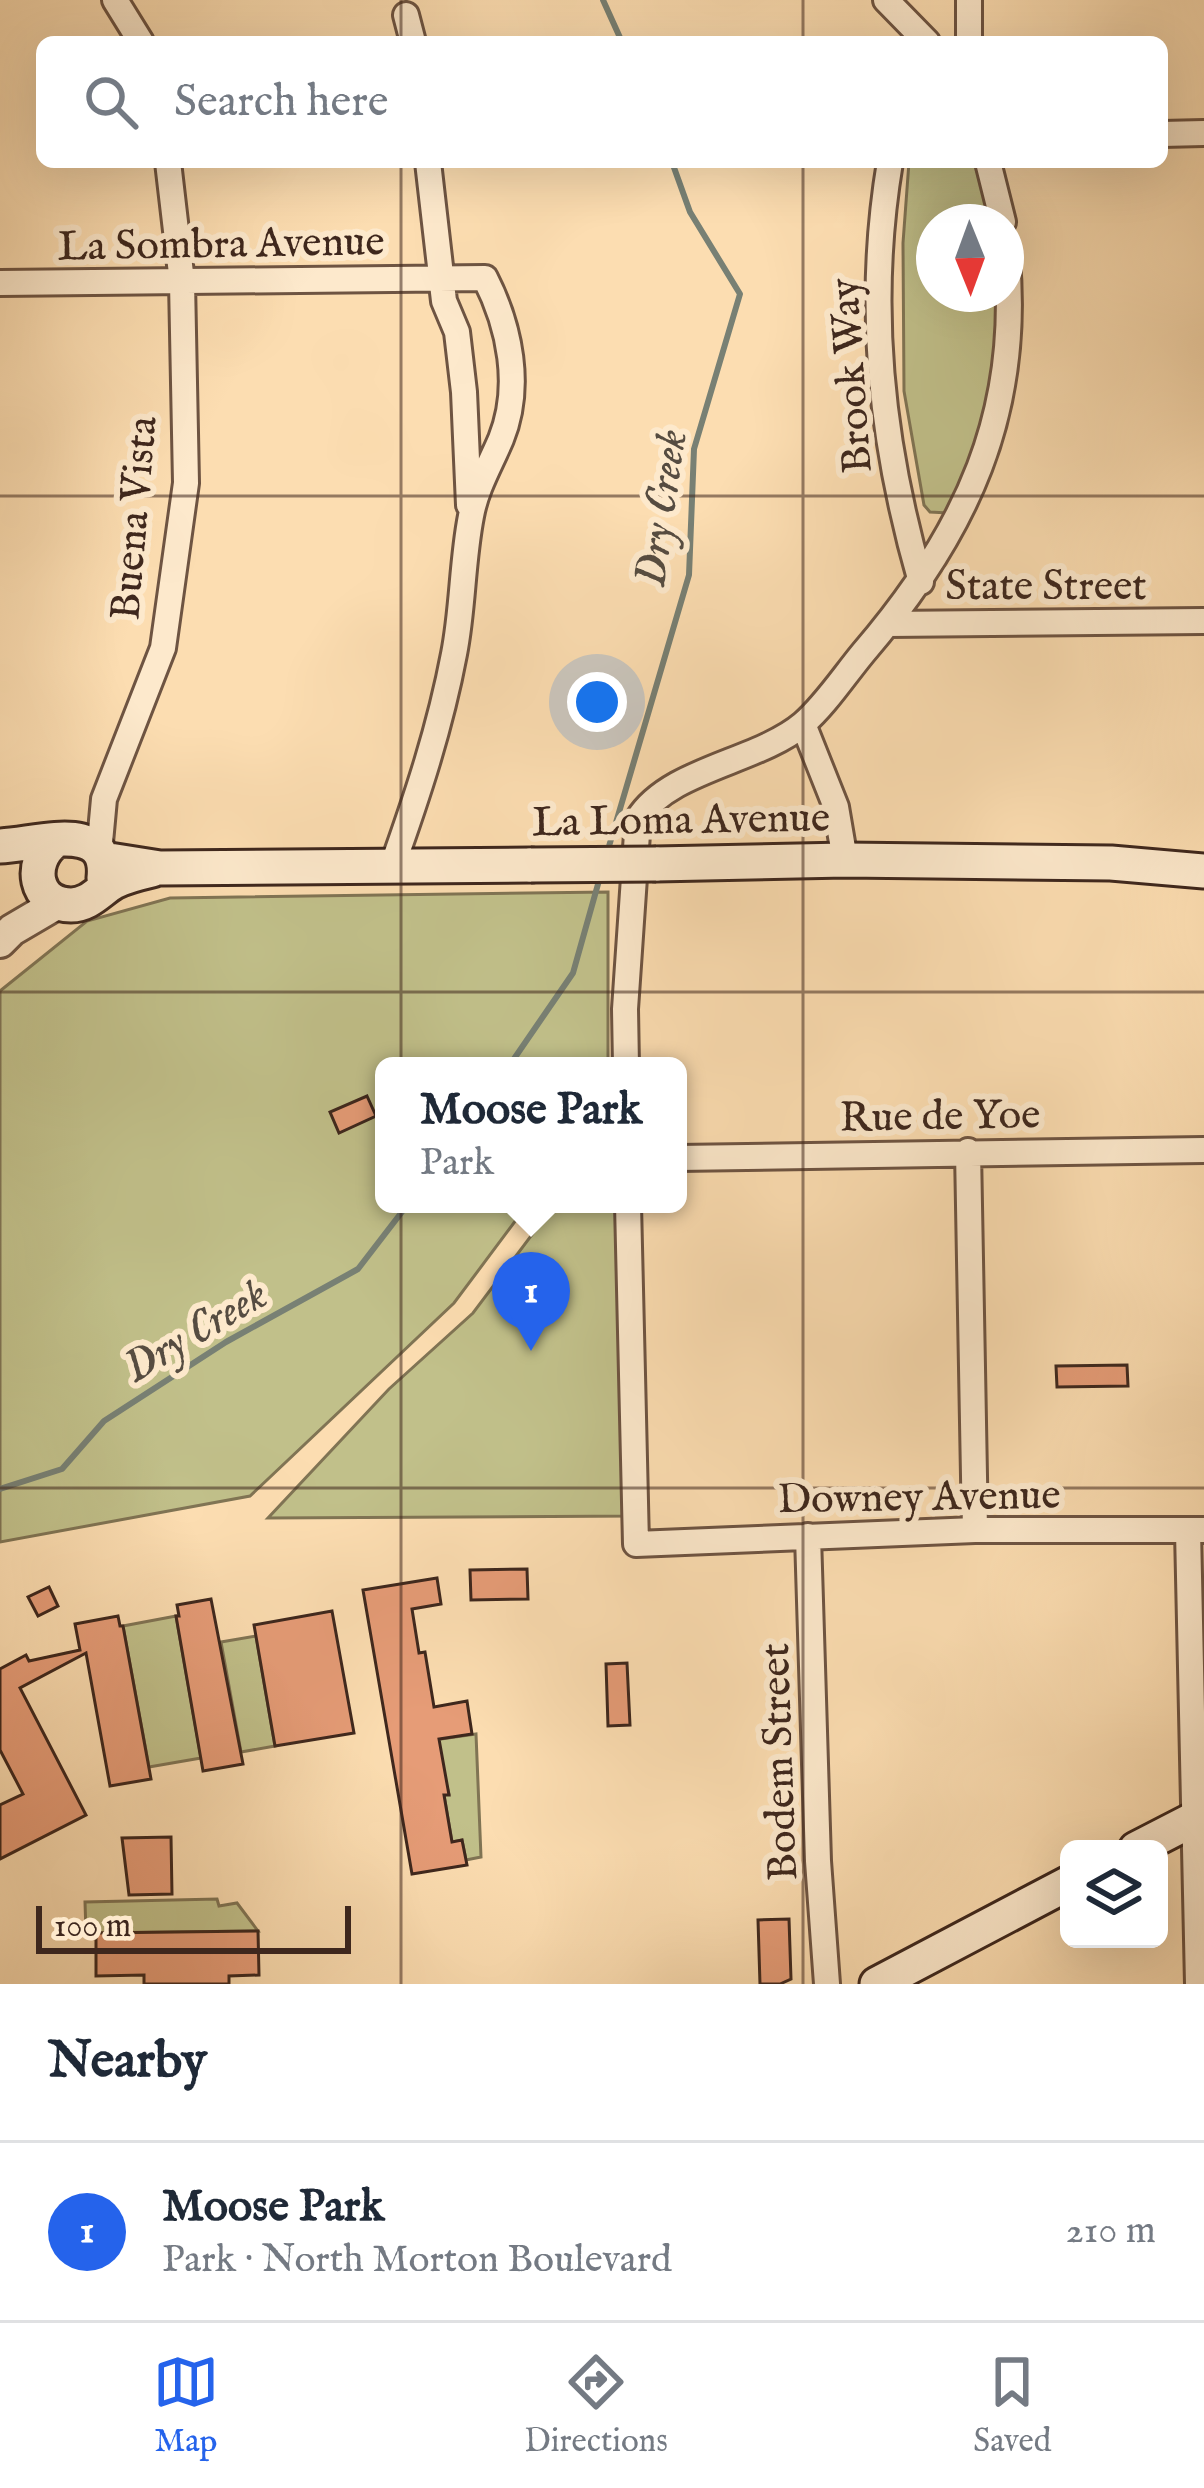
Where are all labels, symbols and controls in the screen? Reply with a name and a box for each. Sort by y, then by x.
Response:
search box [36,36,1168,168]
icon: search [78,69,144,135]
text: Search here [174,74,388,131]
north arrow [916,204,1024,312]
street label: La Sombra Avenue [57,216,385,275]
street label: Brook Way [819,276,886,475]
street label: Buena Vista [100,413,171,623]
water label: Dry Creek [623,426,702,591]
street label: State Street [945,561,1147,614]
your location [567,672,627,732]
street label: La Loma Avenue [532,792,831,851]
popup [375,1057,687,1213]
text: Moose Park [420,1082,642,1139]
street label: Rue de Yoe [839,1089,1041,1146]
text: Park [420,1139,494,1188]
pin: 1 [492,1252,570,1351]
water label: Dry Creek [113,1267,278,1397]
street label: Downey Avenue [777,1470,1061,1527]
street label: Bodem Street [750,1642,811,1882]
map controls [1060,1840,1168,1948]
button: layers [1060,1840,1168,1948]
scale bar [36,1900,351,1953]
text: 100 m [54,1906,131,1948]
text: Nearby [48,2030,207,2095]
text: Moose Park [162,2179,384,2236]
text: 1 [80,2207,94,2256]
text: 210 m [1066,2207,1156,2256]
text: Park · North Morton Boulevard [162,2236,672,2285]
tab: Map [153,2349,219,2463]
tab: Directions [524,2349,668,2463]
tab: Saved [973,2349,1051,2463]

